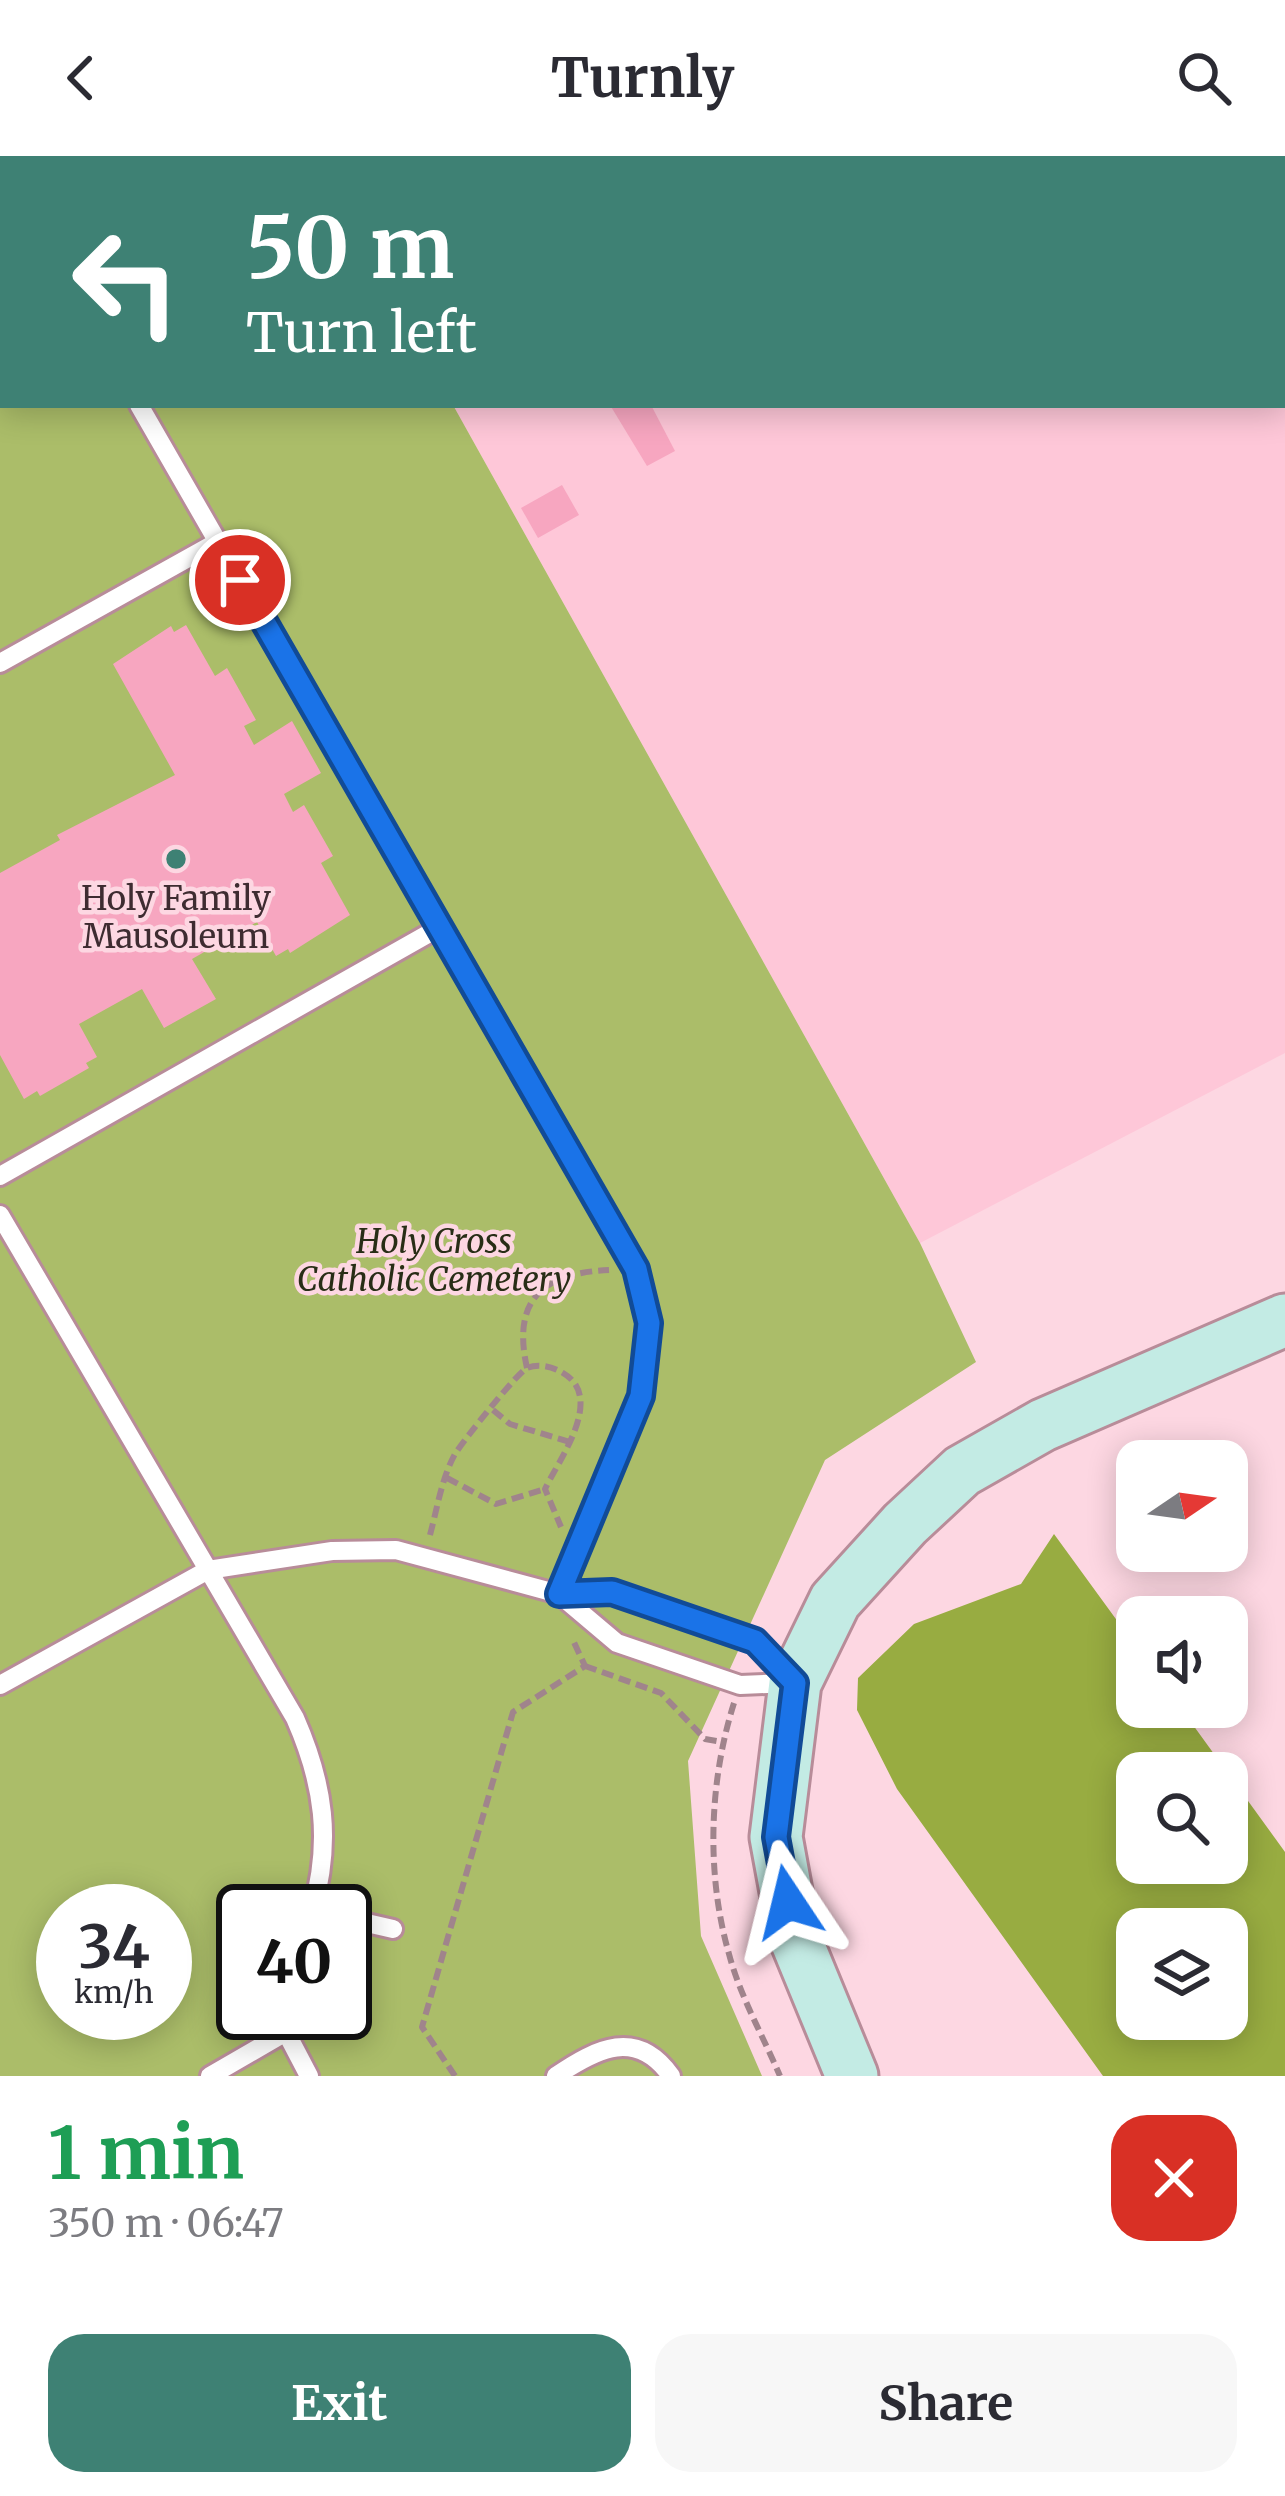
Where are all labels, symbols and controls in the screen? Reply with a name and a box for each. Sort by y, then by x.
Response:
text: Turnly [551,44,734,112]
icon: back [48,45,114,111]
icon: search [1171,45,1237,111]
text: 50 m [246,195,454,301]
icon: left [48,204,204,360]
text: Turn left [246,299,477,367]
pin [189,529,291,631]
icon: arrive [207,547,273,613]
marker: Holy Family Mausoleum [163,846,189,872]
place label: Holy Family Mausoleum [81,878,272,957]
park label: Holy Cross Catholic Cemetery [297,1221,571,1300]
north arrow [1116,1440,1248,1572]
map controls [1116,1440,1248,2040]
button: sound [1116,1596,1248,1728]
button: search [1116,1752,1248,1884]
position arrow [725,1839,851,1965]
speed limit sign: 40 [216,1884,372,2040]
button: layers [1116,1908,1248,2040]
text: 34 [78,1909,150,1984]
text: km/h [74,1973,154,2011]
text: 1 min [48,2108,244,2199]
button: close [1111,2115,1237,2241]
text: 350 m · 06:47 [48,2199,284,2248]
button: Exit [48,2334,631,2472]
button: Share [655,2334,1237,2472]

